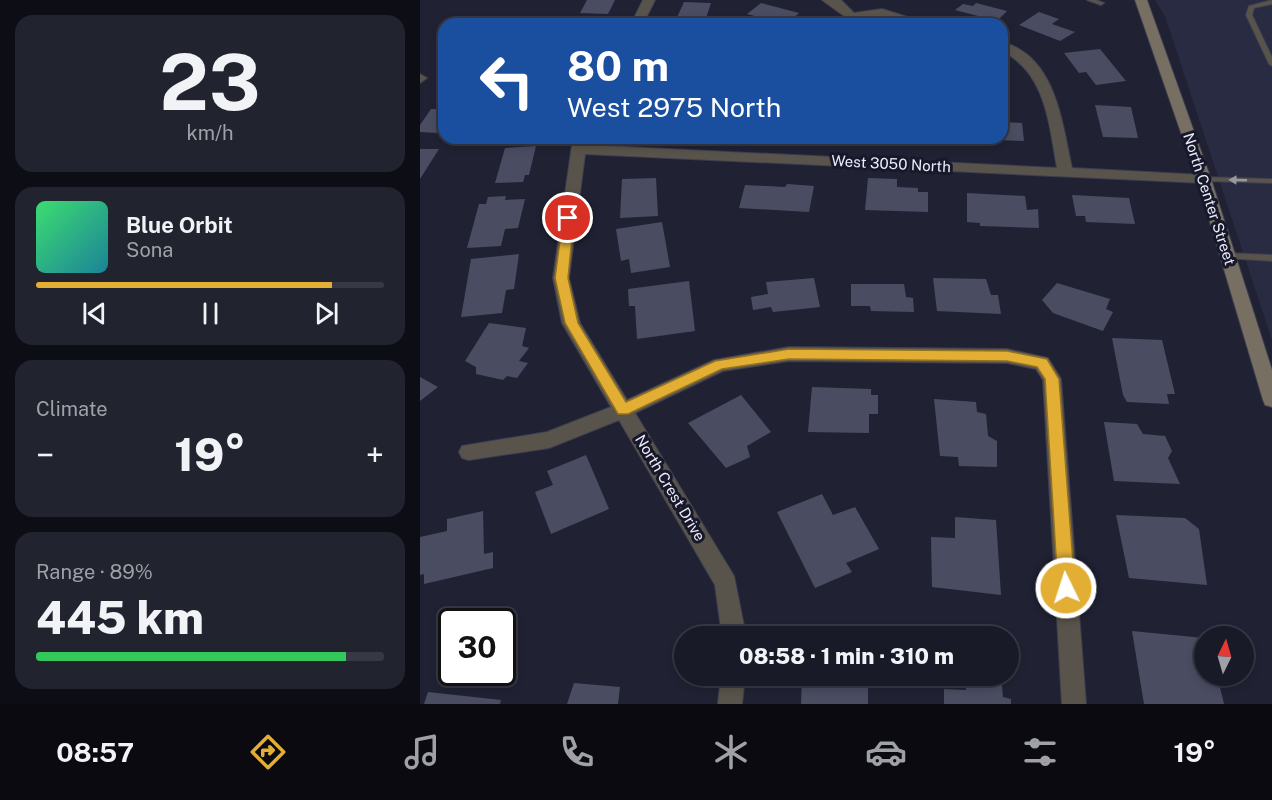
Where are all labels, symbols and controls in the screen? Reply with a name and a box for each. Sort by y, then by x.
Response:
text: 23 [159,36,261,128]
text: 80 m [567,41,669,90]
icon: left [468,42,546,120]
text: West 2975 North [567,91,781,123]
text: km/h [186,121,234,145]
street label: North Center Street [1180,131,1239,267]
street label: West 3050 North [831,152,951,175]
one-way arrow [1229,175,1248,185]
pin [542,192,593,243]
icon: arrive [551,201,584,234]
text: Blue Orbit [126,212,233,238]
text: Sona [126,238,173,262]
icon: previous [78,297,111,330]
icon: pause [194,297,227,330]
icon: next [310,297,343,330]
text: Climate [36,397,108,421]
text: 19° [174,428,246,481]
street label: North Crest Drive [632,432,709,544]
text: − [36,436,54,474]
text: + [366,436,384,474]
position arrow [1034,556,1098,620]
text: Range · 89% [36,560,153,584]
text: 445 km [36,591,204,644]
speed limit sign: 30 [438,608,516,686]
north arrow [1194,626,1254,686]
map controls [1194,626,1254,686]
text: 08:58 · 1 min · 310 m [739,643,954,669]
icon: directions [247,731,289,773]
icon: music [401,731,443,773]
icon: phone [556,731,598,773]
icon: climate [710,731,752,773]
icon: car [865,731,907,773]
icon: filters [1019,731,1061,773]
text: 08:57 [56,736,134,768]
text: 19° [1174,736,1216,768]

